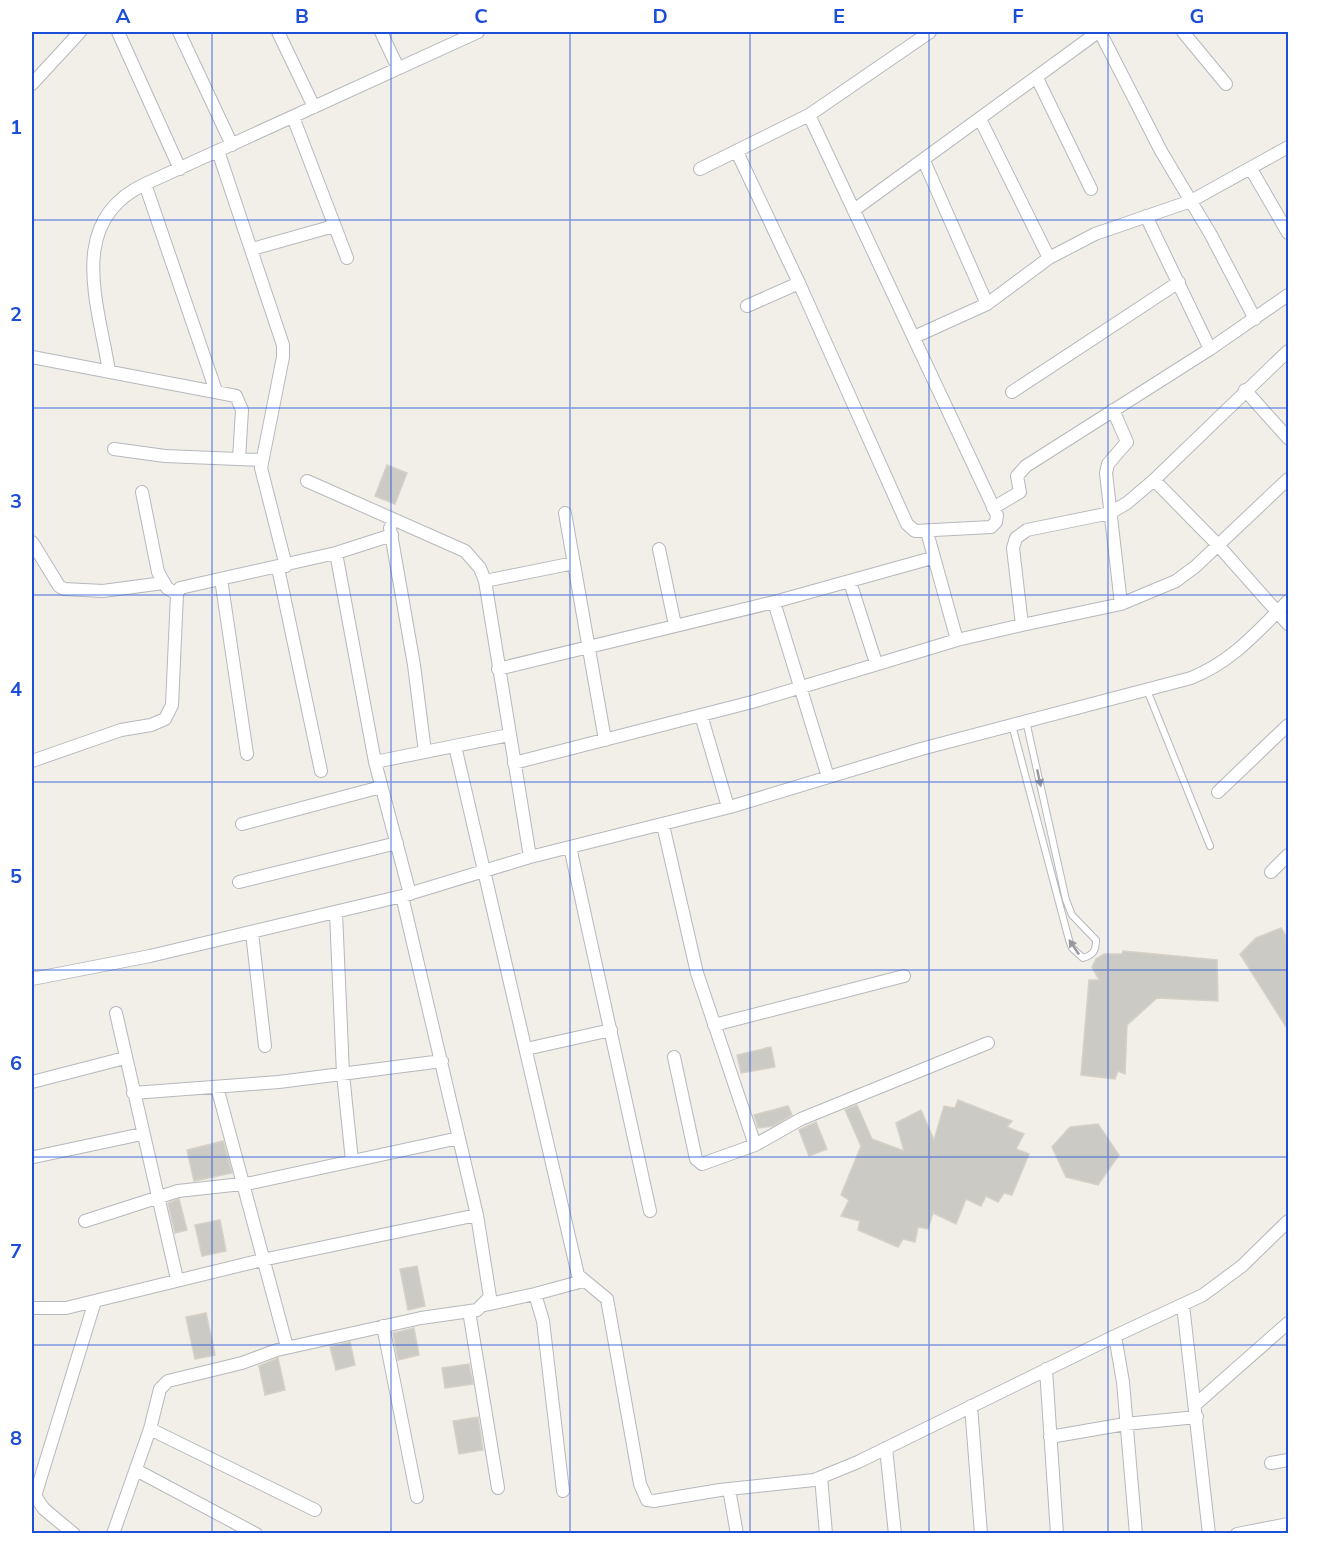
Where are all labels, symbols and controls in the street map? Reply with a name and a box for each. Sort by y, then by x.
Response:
text: A [116,3,131,28]
text: B [295,3,309,28]
text: C [474,3,488,28]
text: D [652,3,668,28]
text: E [833,3,845,28]
text: F [1012,3,1024,28]
text: G [1190,3,1204,28]
text: 1 [10,114,22,139]
text: 2 [10,301,22,326]
text: 3 [10,488,22,513]
text: 4 [10,676,22,701]
one-way arrow [1035,768,1044,787]
text: 5 [10,863,22,888]
one-way arrow [1068,940,1080,956]
text: 6 [10,1050,22,1075]
text: 7 [10,1238,22,1263]
text: 8 [10,1425,22,1450]

